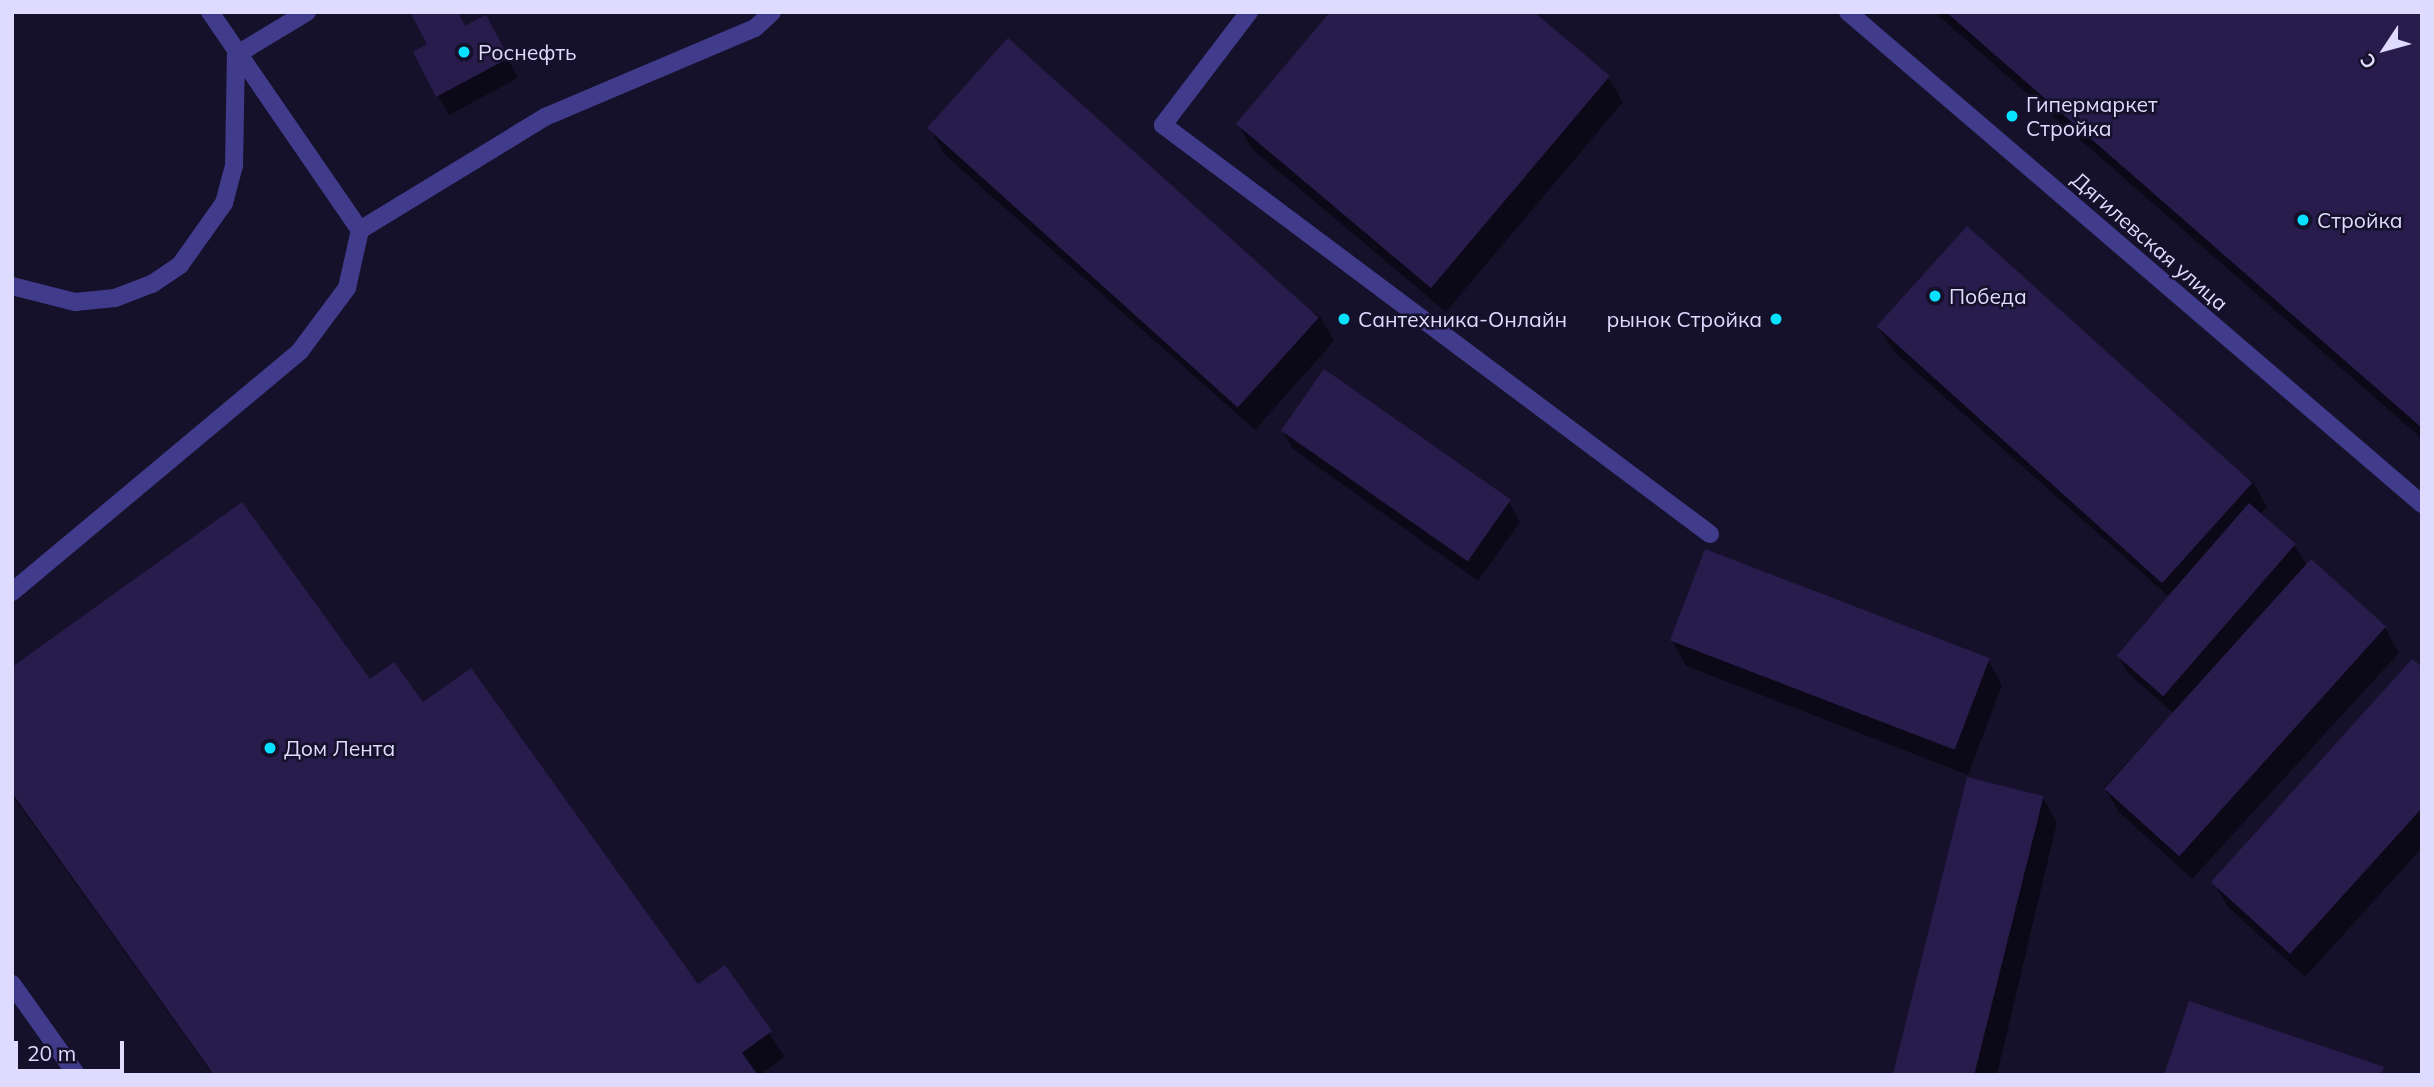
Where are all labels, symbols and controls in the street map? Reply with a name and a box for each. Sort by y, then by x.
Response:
north arrow [2350,14,2420,84]
place label: Роснефть [478,39,577,65]
marker: Роснефть [456,44,472,60]
text: С [2354,49,2382,74]
place label: Гипермаркет Стройка [2026,91,2158,141]
marker: Гипермаркет Стройка [2004,108,2020,124]
street label: Дягилевская улица [2067,166,2233,316]
place label: Стройка [2317,207,2403,233]
marker: Стройка [2295,212,2311,228]
place label: Победа [1949,283,2027,309]
marker: Победа [1927,288,1943,304]
place label: Сантехника-Онлайн [1358,306,1567,332]
place label: рынок Стройка [1606,306,1762,332]
marker: Сантехника-Онлайн [1336,311,1352,327]
marker: рынок Стройка [1768,311,1784,327]
place label: Дом Лента [284,735,395,761]
marker: Дом Лента [262,740,278,756]
scale bar [18,1028,128,1072]
text: 20 m [27,1040,76,1066]

